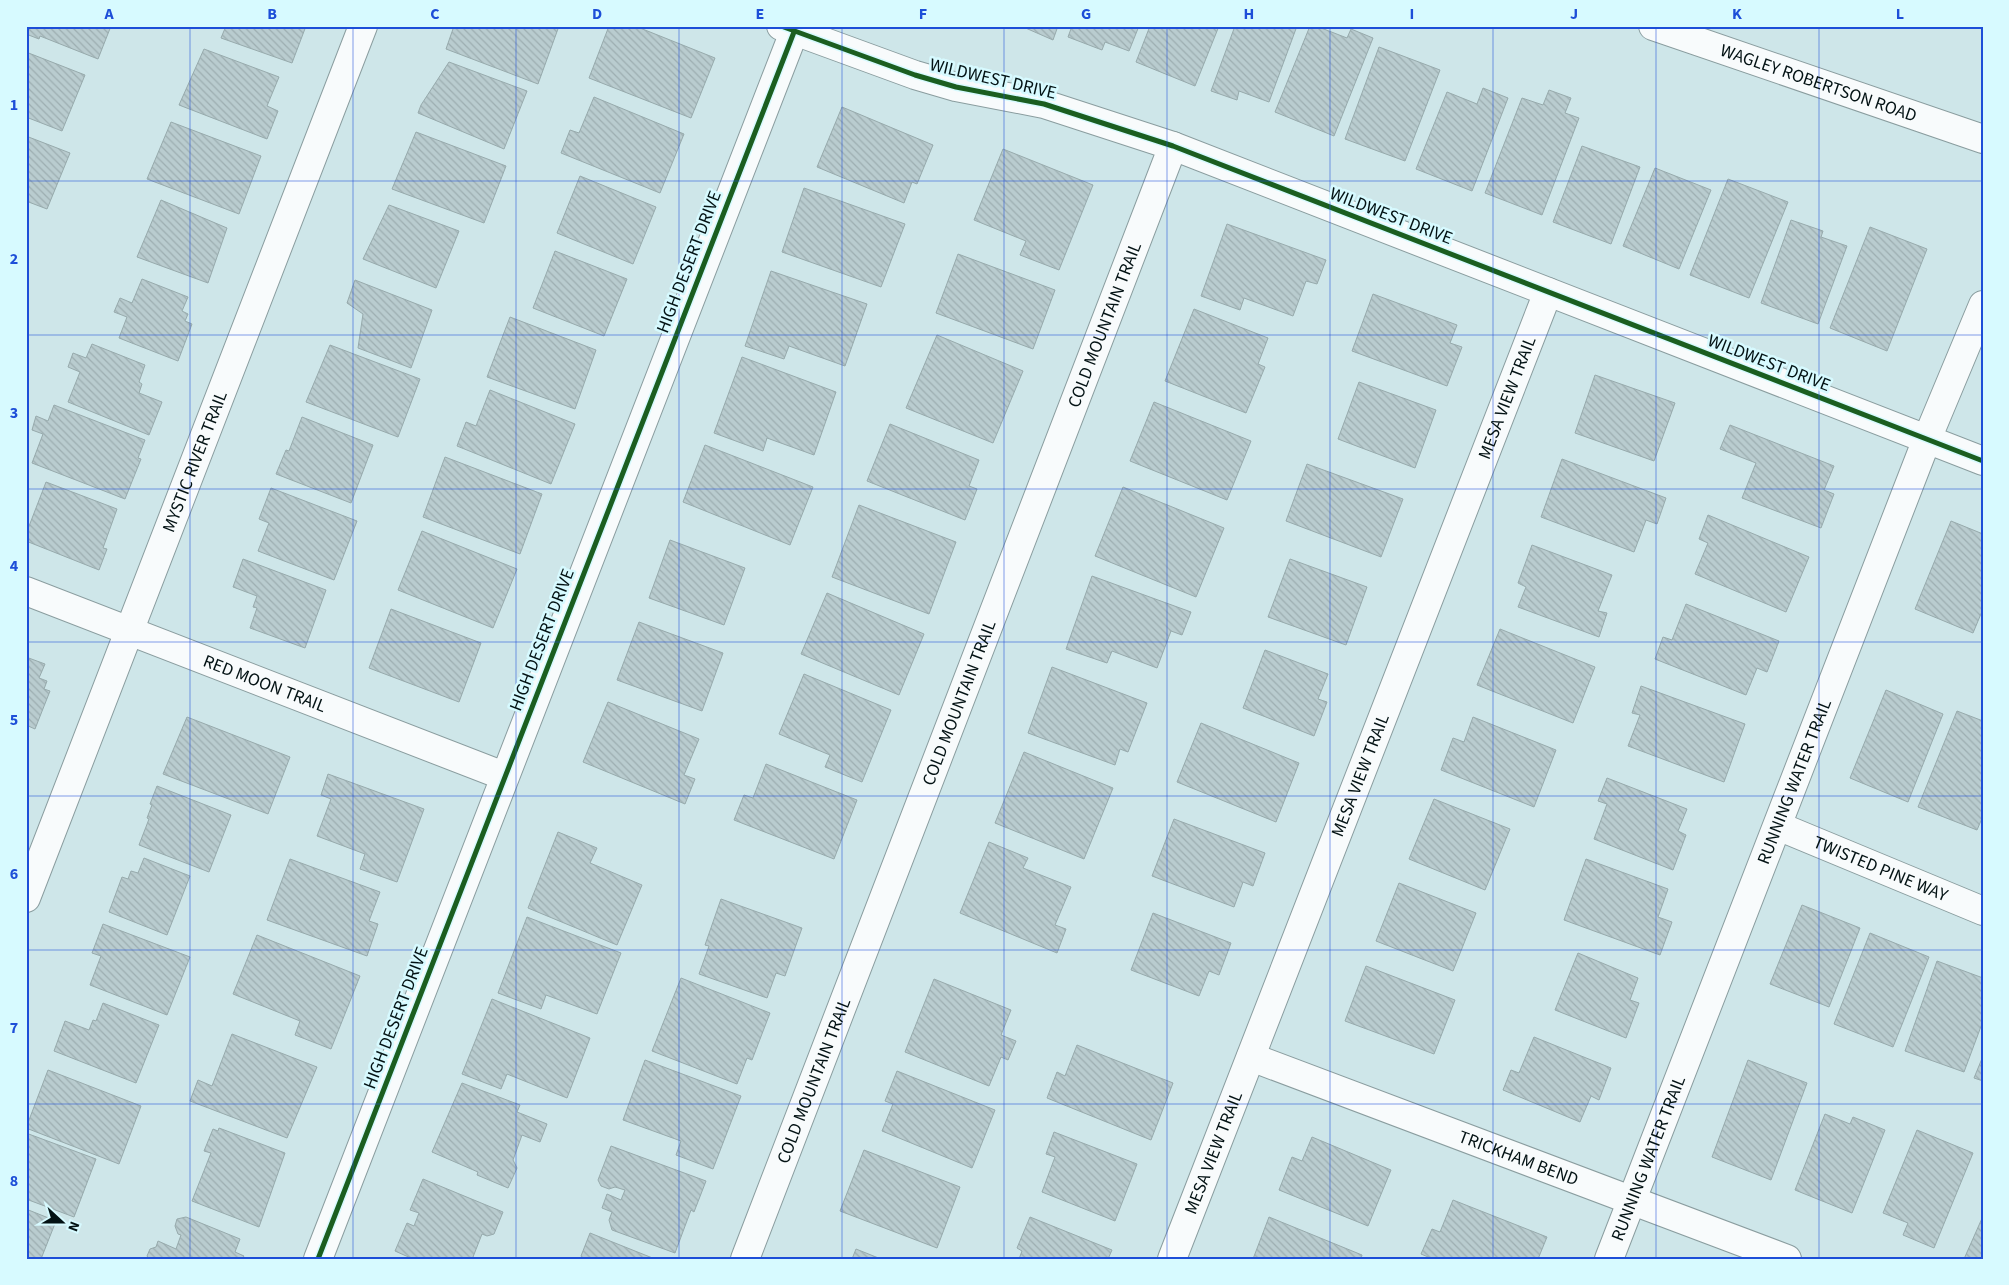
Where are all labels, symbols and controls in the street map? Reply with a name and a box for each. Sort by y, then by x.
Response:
text: A [103,3,114,25]
text: B [267,3,277,25]
text: C [430,3,440,25]
text: D [592,3,602,25]
text: E [756,3,764,25]
text: F [919,3,927,25]
text: G [1081,3,1091,25]
text: H [1244,3,1254,25]
text: I [1410,3,1414,25]
text: J [1570,3,1578,25]
text: K [1732,3,1742,25]
text: L [1896,3,1904,25]
street label: WAGLEY ROBERTSON ROAD [1717,37,1920,128]
street label: WILDWEST DRIVE [927,52,1059,106]
text: 1 [10,94,18,116]
street label: WILDWEST DRIVE [1326,181,1456,251]
street label: HIGH DESERT DRIVE [650,187,728,337]
street label: COLD MOUNTAIN TRAIL [1061,238,1148,411]
text: 2 [10,248,18,270]
street label: WILDWEST DRIVE [1704,328,1834,398]
street label: MESA VIEW TRAIL [1472,332,1542,463]
street label: MYSTIC RIVER TRAIL [156,387,233,536]
text: 3 [10,402,18,424]
text: 4 [10,555,19,577]
street label: HIGH DESERT DRIVE [503,565,581,715]
street label: COLD MOUNTAIN TRAIL [916,616,1002,789]
street label: RED MOON TRAIL [200,648,330,719]
street label: RUNNING WATER TRAIL [1751,695,1838,868]
text: 5 [10,709,18,731]
street label: MESA VIEW TRAIL [1325,710,1395,840]
street label: TWISTED PINE WAY [1809,829,1952,908]
text: 6 [10,863,18,885]
street label: HIGH DESERT DRIVE [357,943,435,1093]
street label: COLD MOUNTAIN TRAIL [770,994,857,1167]
text: 7 [10,1017,18,1039]
street label: RUNNING WATER TRAIL [1605,1072,1691,1245]
street label: MESA VIEW TRAIL [1178,1087,1249,1218]
street label: TRICKHAM BEND [1455,1124,1582,1192]
text: 8 [10,1170,18,1192]
north arrow [38,1198,88,1248]
text: N [62,1218,84,1234]

